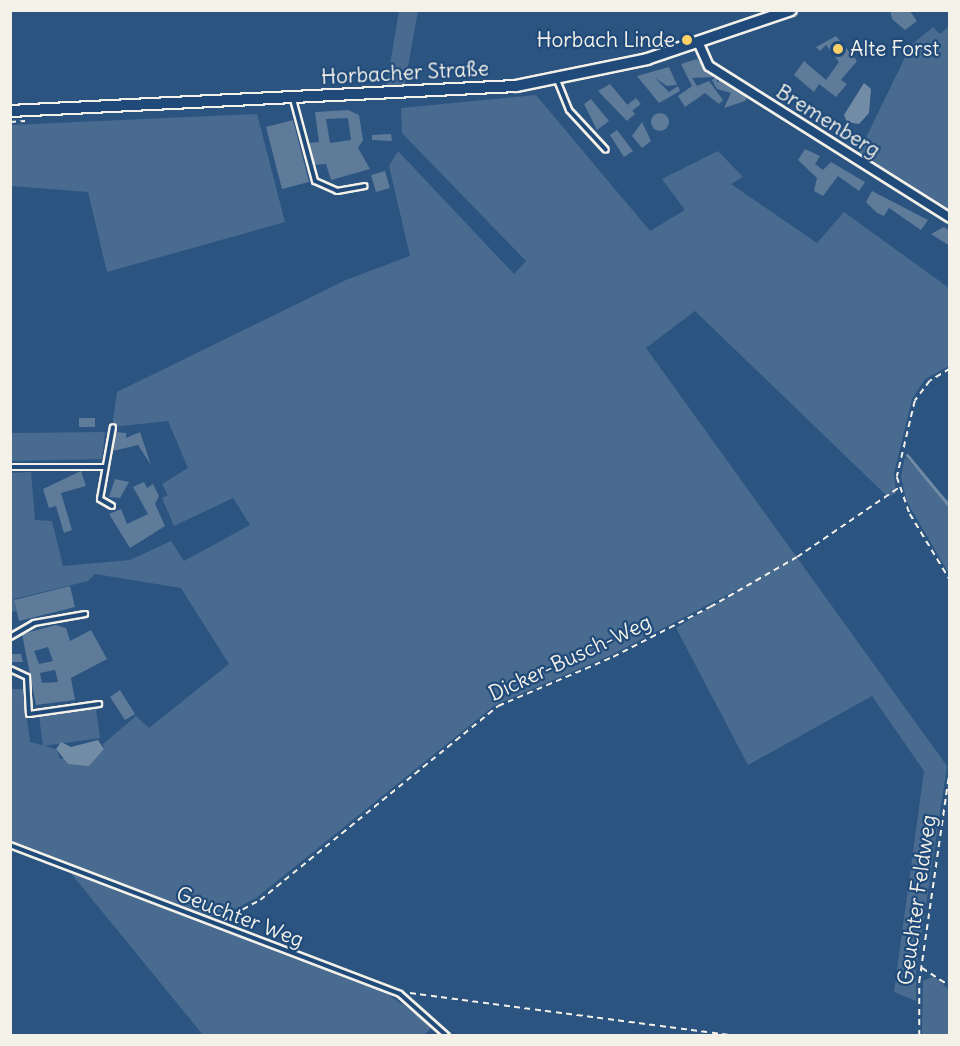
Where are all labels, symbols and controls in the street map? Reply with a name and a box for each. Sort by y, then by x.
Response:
place label: Horbach Linde [536,27,675,53]
marker: Horbach Linde [680,33,694,47]
place label: Alte Forst [850,36,939,62]
marker: Alte Forst [831,42,845,56]
street label: Horbacher Straße [320,56,490,90]
street label: Bremenberg [771,79,885,163]
street label: Dicker-Busch-Weg [485,609,655,707]
street label: Geuchter Feldweg [893,813,941,987]
street label: Geuchter Weg [173,881,307,953]

